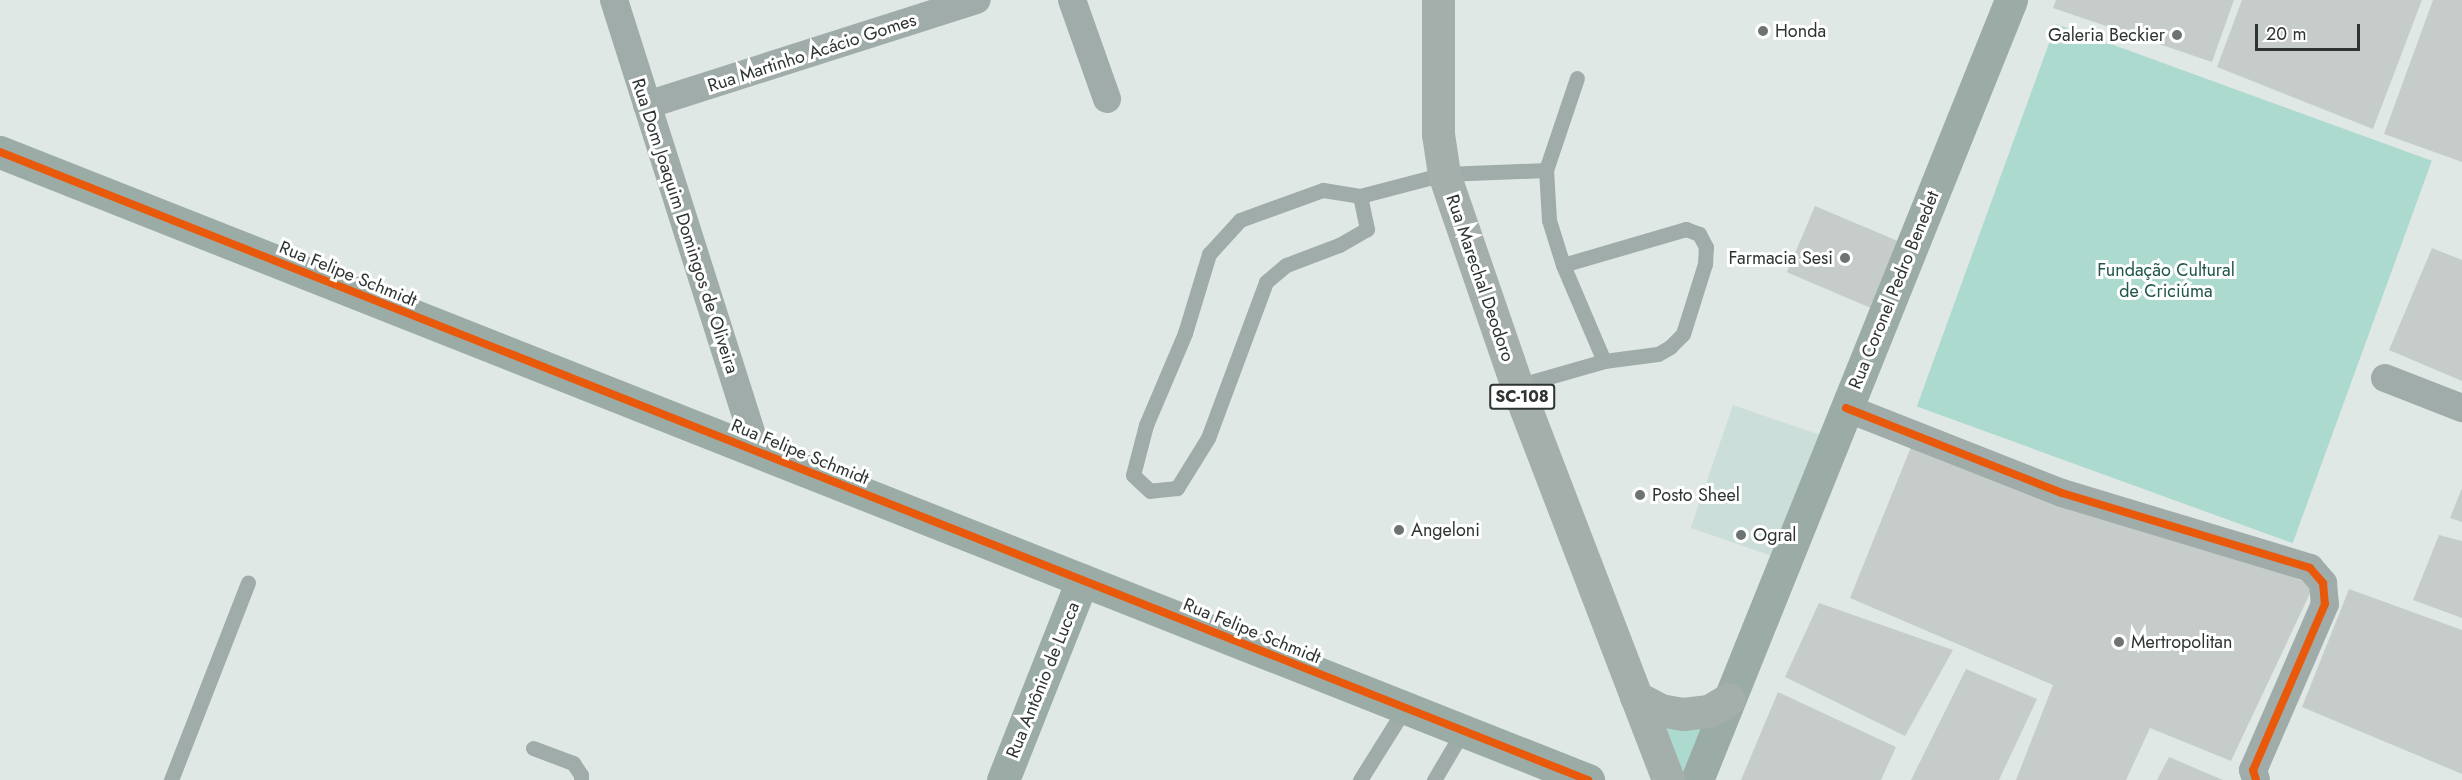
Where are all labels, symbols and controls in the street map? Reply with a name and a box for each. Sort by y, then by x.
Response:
street label: Rua Martinho Acácio Gomes [705,9,919,97]
scale bar [2258,12,2363,50]
place label: Honda [1775,20,1826,42]
text: 20 m [2266,21,2306,47]
marker: Honda [1756,24,1770,38]
place label: Galeria Beckier [2048,24,2165,46]
marker: Galeria Beckier [2170,28,2184,42]
street label: Rua Dom Joaquim Domingos de Oliveira [627,76,743,376]
street label: Rua Coronel Pedro Benedet [1844,188,1944,392]
street label: Rua Marechal Deodoro [1441,192,1519,364]
street label: Rua Felipe Schmidt [276,237,420,311]
place label: Farmacia Sesi [1729,247,1833,269]
marker: Farmacia Sesi [1838,251,1852,265]
park label: Fundação Cultural de Criciúma [2097,260,2235,302]
road number: SC-108 [1489,384,1555,410]
street label: Rua Felipe Schmidt [728,415,872,489]
place label: Posto Sheel [1652,484,1740,506]
marker: Posto Sheel [1633,488,1647,502]
place label: Angeloni [1411,519,1480,541]
marker: Angeloni [1392,523,1406,537]
place label: Ogral [1753,524,1796,546]
marker: Ogral [1734,528,1748,542]
street label: Rua Felipe Schmidt [1180,594,1324,668]
street label: Rua Antônio de Lucca [1002,599,1084,761]
place label: Mertropolitan [2131,631,2232,653]
marker: Mertropolitan [2112,635,2126,649]

